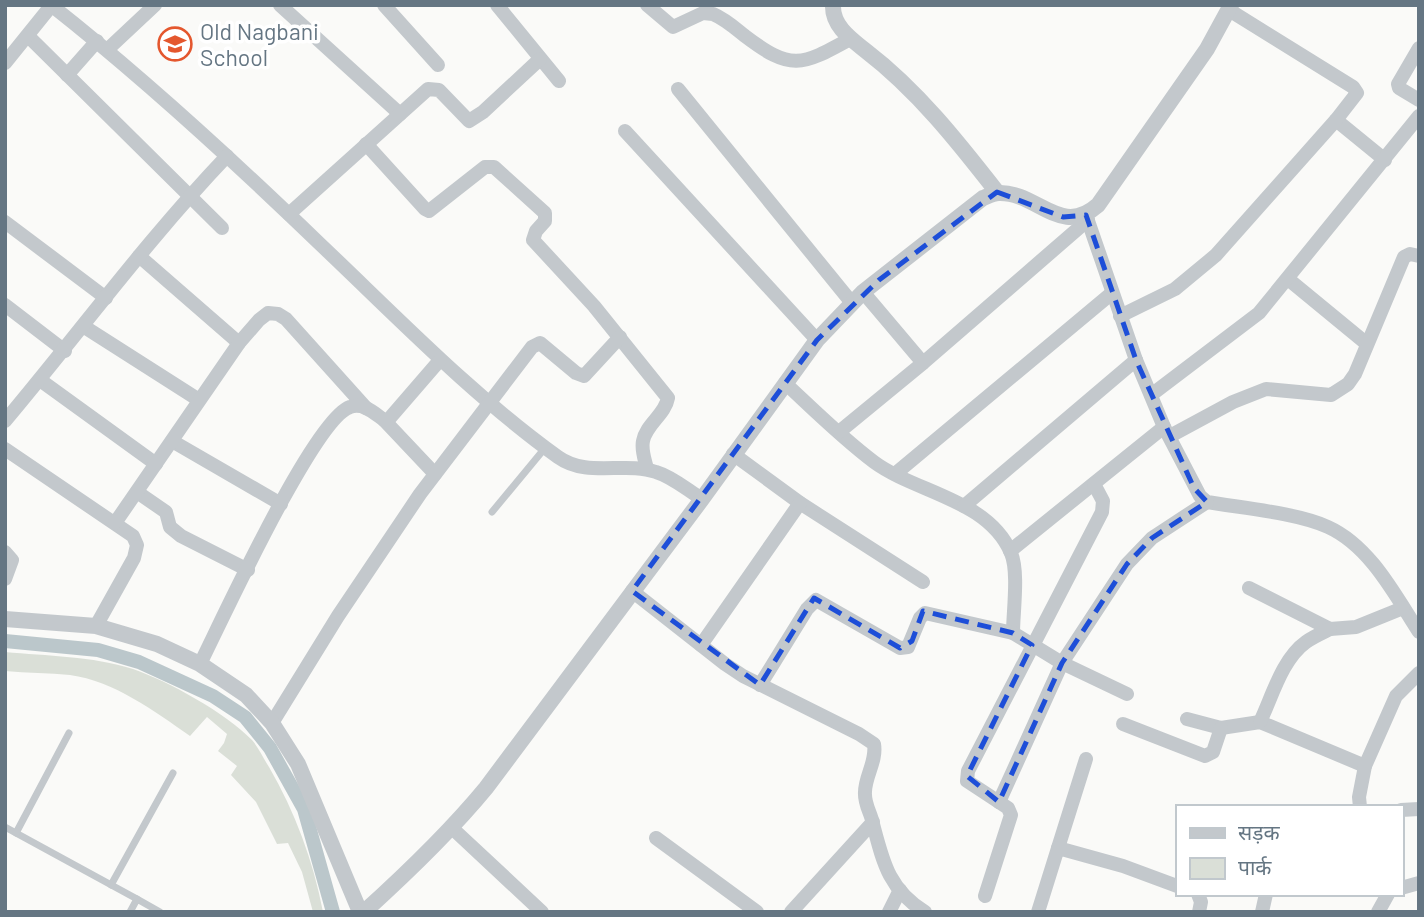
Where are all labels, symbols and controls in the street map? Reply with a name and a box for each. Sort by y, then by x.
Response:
place label: Old Nagbani School [200,17,319,71]
school or university icon: Old Nagbani School [156,25,194,63]
legend [1176,805,1403,896]
text: सड़क [1238,819,1280,844]
text: पार्क [1238,854,1272,879]

